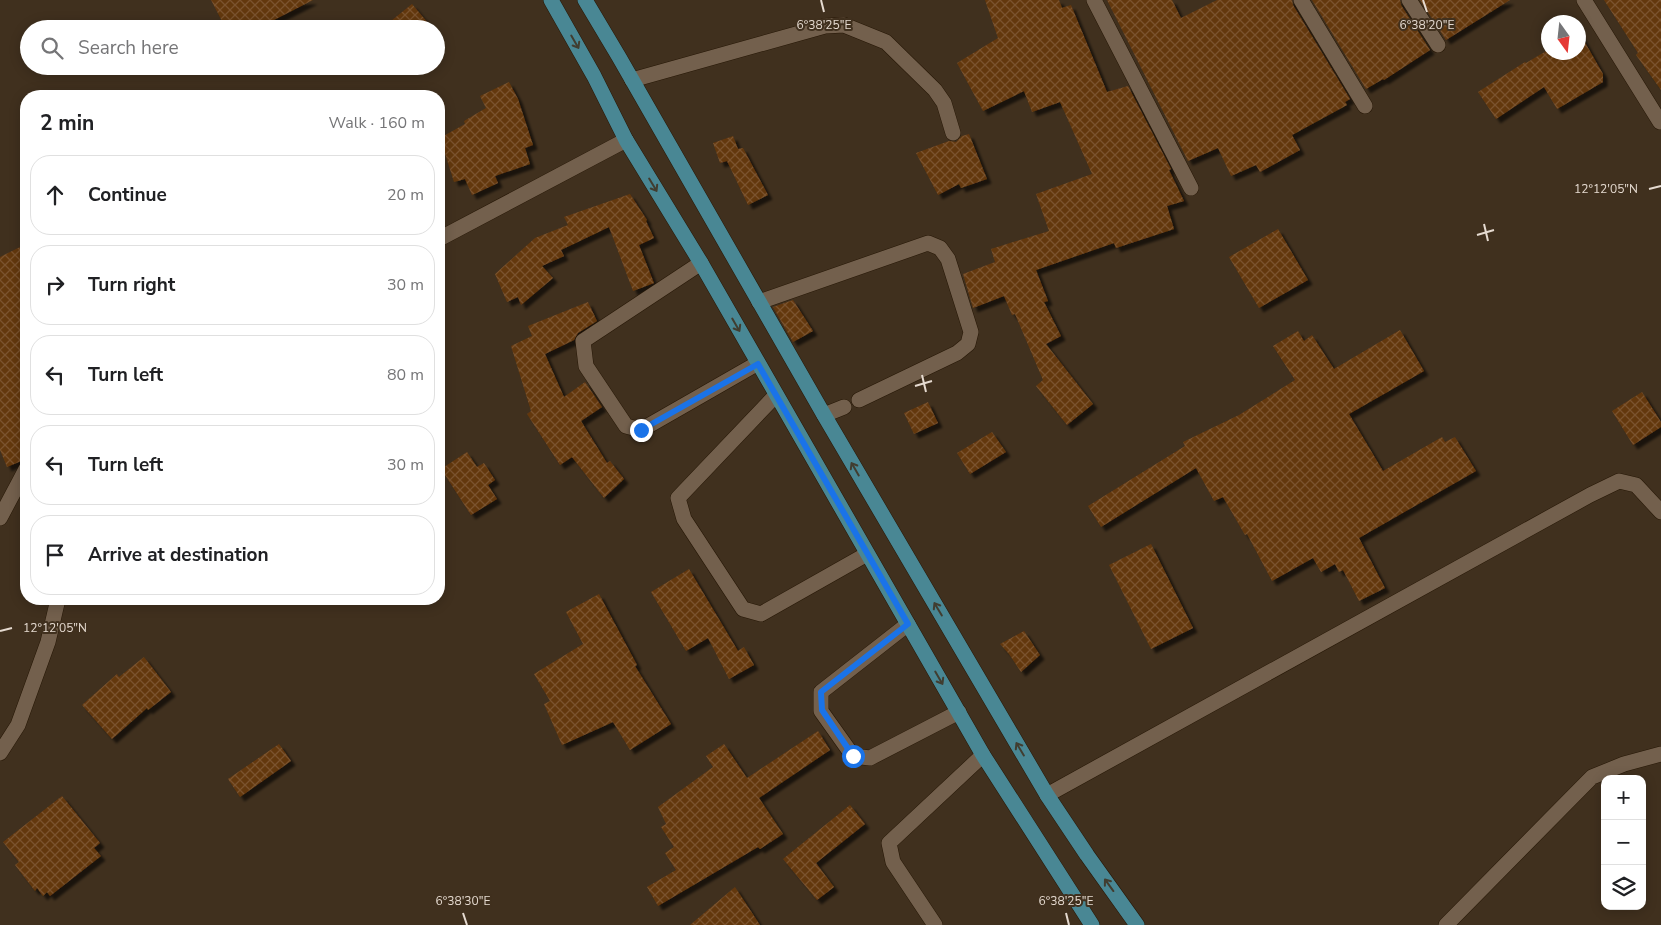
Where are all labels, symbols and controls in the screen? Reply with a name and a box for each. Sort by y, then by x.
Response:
north arrow [1541,15,1586,60]
text: 6°38'25"E [797,17,851,33]
text: 6°38'20"E [1400,17,1454,33]
search box [20,20,445,75]
icon: search [38,34,66,62]
text: Search here [78,35,179,61]
one-way arrow [570,35,580,50]
text: 2 min [40,109,94,137]
text: Walk · 160 m [329,112,425,134]
one-way arrow [648,177,658,191]
icon: ahead [41,181,69,209]
text: 12°12'05"N [1574,181,1638,197]
text: Continue [88,182,167,208]
text: 20 m [387,184,424,206]
icon: right [41,271,69,299]
text: Turn right [88,272,175,298]
text: 30 m [387,274,424,296]
one-way arrow [731,317,741,331]
icon: left [41,361,69,389]
text: Turn left [88,362,163,388]
text: 80 m [387,364,424,386]
route end [630,419,653,442]
icon: left [41,451,69,479]
text: Turn left [88,452,163,478]
text: 30 m [387,454,424,476]
one-way arrow [850,463,860,477]
icon: arrive [41,541,69,569]
text: Arrive at destination [88,542,269,568]
one-way arrow [932,603,942,617]
text: 12°12'05"N [23,620,87,636]
one-way arrow [934,670,944,685]
one-way arrow [1015,743,1025,757]
route start [842,745,865,768]
map controls [1601,775,1646,910]
button: + [1601,775,1646,820]
button: − [1601,820,1646,865]
button: layers [1601,865,1646,910]
one-way arrow [1104,878,1114,892]
text: 6°38'30"E [436,893,490,909]
text: 6°38'25"E [1039,893,1093,909]

